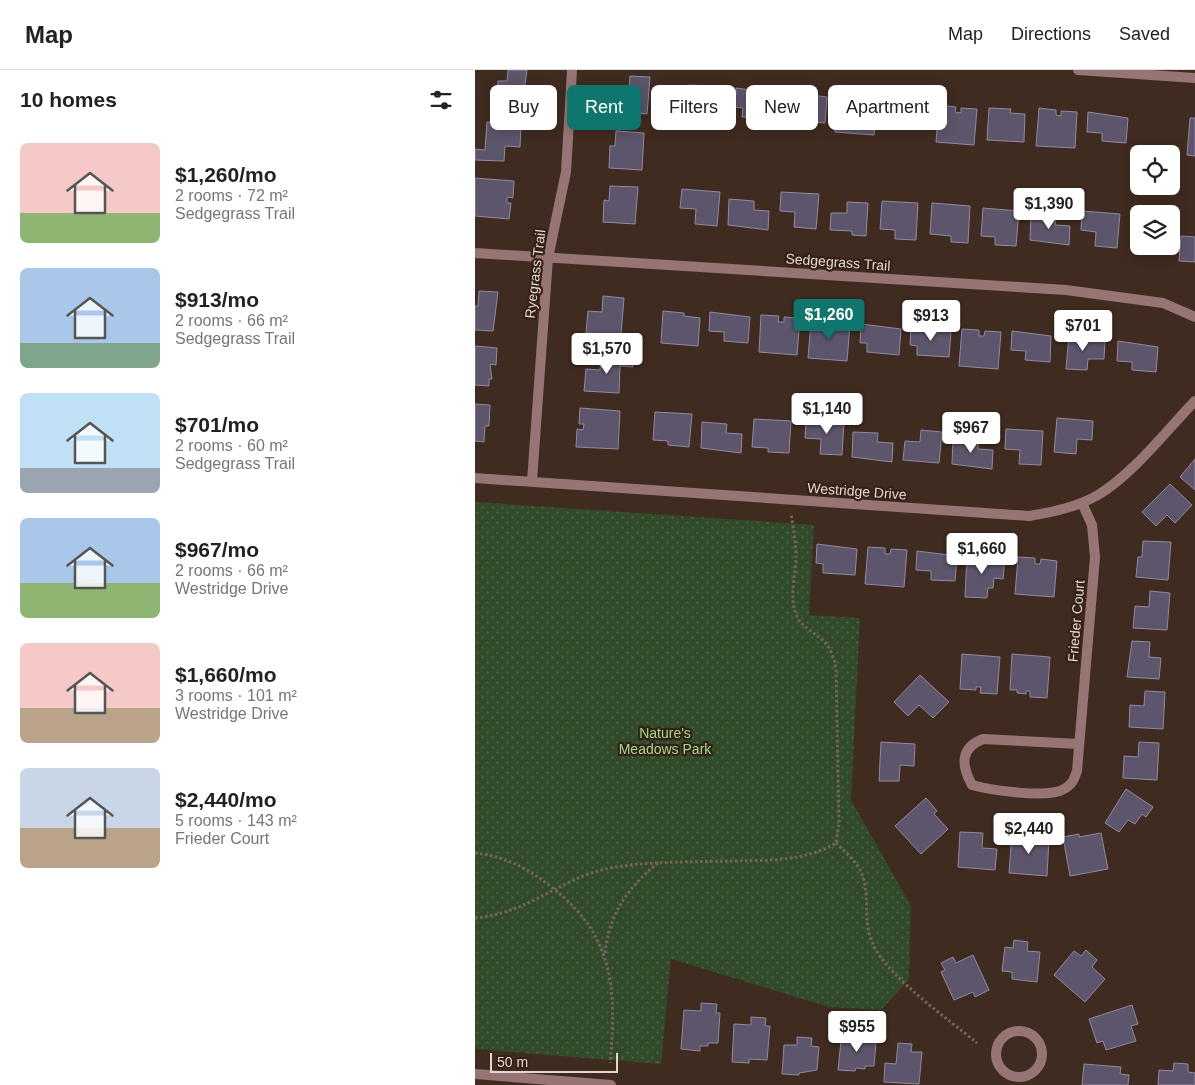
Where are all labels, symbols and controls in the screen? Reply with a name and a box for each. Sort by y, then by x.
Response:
text: Map [25,21,73,48]
text: Map [948,24,983,44]
text: Directions [1011,24,1091,44]
text: Saved [1119,24,1170,44]
chip: Buy [490,85,557,130]
chip: Rent [567,85,641,130]
chip: Filters [651,85,736,130]
chip: New [746,85,818,130]
chip: Apartment [828,85,947,130]
icon: filters [427,86,455,114]
text: 10 homes [20,88,117,111]
map controls [1130,145,1180,255]
button: locate [1130,145,1180,195]
icon: home [60,163,120,223]
text: $1,260/mo [175,163,277,186]
text: 2 rooms · 72 m² [175,187,288,204]
pin: $1,390 [1008,188,1090,230]
text: $1,390 [1025,195,1073,212]
text: Sedgegrass Trail [175,205,295,222]
button: layers [1130,205,1180,255]
street label: Ryegrass Trail [522,229,548,319]
street label: Sedgegrass Trail [785,250,891,274]
icon: home [60,288,120,348]
text: $913/mo [175,288,259,311]
pin: $1,260 [788,298,870,341]
pin: $913 [901,300,961,342]
text: $1,260 [805,306,853,323]
text: $913 [913,307,949,324]
pin: $701 [1053,310,1113,352]
text: 2 rooms · 66 m² [175,312,288,329]
text: $701 [1065,317,1101,334]
text: Sedgegrass Trail [175,330,295,347]
pin: $1,570 [566,332,648,375]
text: $1,570 [583,340,631,357]
pin: $1,140 [786,392,868,435]
text: $1,140 [803,400,851,417]
pin: $967 [941,412,1001,454]
icon: home [60,413,120,473]
text: $701/mo [175,413,259,436]
text: $967 [953,419,989,436]
text: 2 rooms · 60 m² [175,437,288,454]
text: Sedgegrass Trail [175,455,295,472]
street label: Westridge Drive [807,480,907,502]
pin: $1,660 [941,532,1023,575]
icon: home [60,538,120,598]
text: $967/mo [175,538,259,561]
text: $1,660 [958,540,1006,557]
text: 2 rooms · 66 m² [175,562,288,579]
street label: Frieder Court [1064,579,1088,663]
text: Westridge Drive [175,580,289,597]
icon: home [60,663,120,723]
text: $1,660/mo [175,663,277,686]
text: 3 rooms · 101 m² [175,687,297,704]
text: Westridge Drive [175,705,289,722]
park label: Nature's Meadows Park [619,725,712,757]
icon: home [60,788,120,848]
text: $2,440/mo [175,788,277,811]
text: 5 rooms · 143 m² [175,812,297,829]
pin: $2,440 [988,812,1070,855]
text: $2,440 [1005,820,1053,837]
text: Frieder Court [175,830,269,847]
pin: $955 [827,1010,887,1053]
text: $955 [839,1018,875,1035]
scale bar [490,1050,617,1073]
text: 50 m [497,1054,528,1070]

